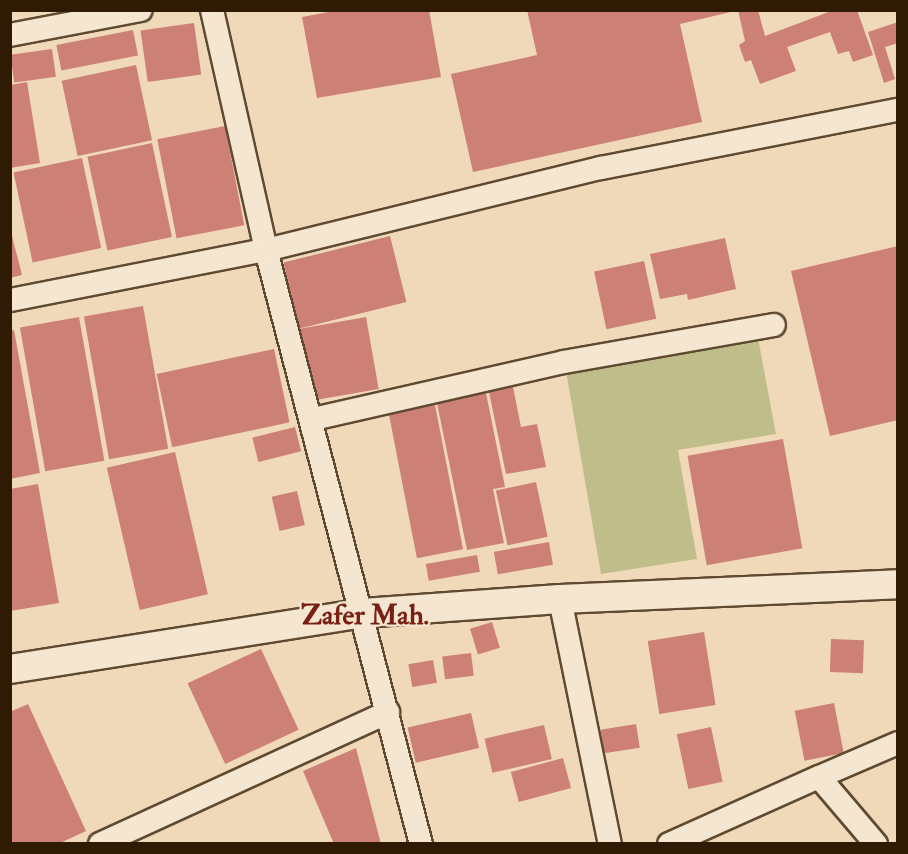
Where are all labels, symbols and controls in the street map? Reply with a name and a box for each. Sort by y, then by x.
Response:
district label: Zafer Mah. [301,599,429,633]

